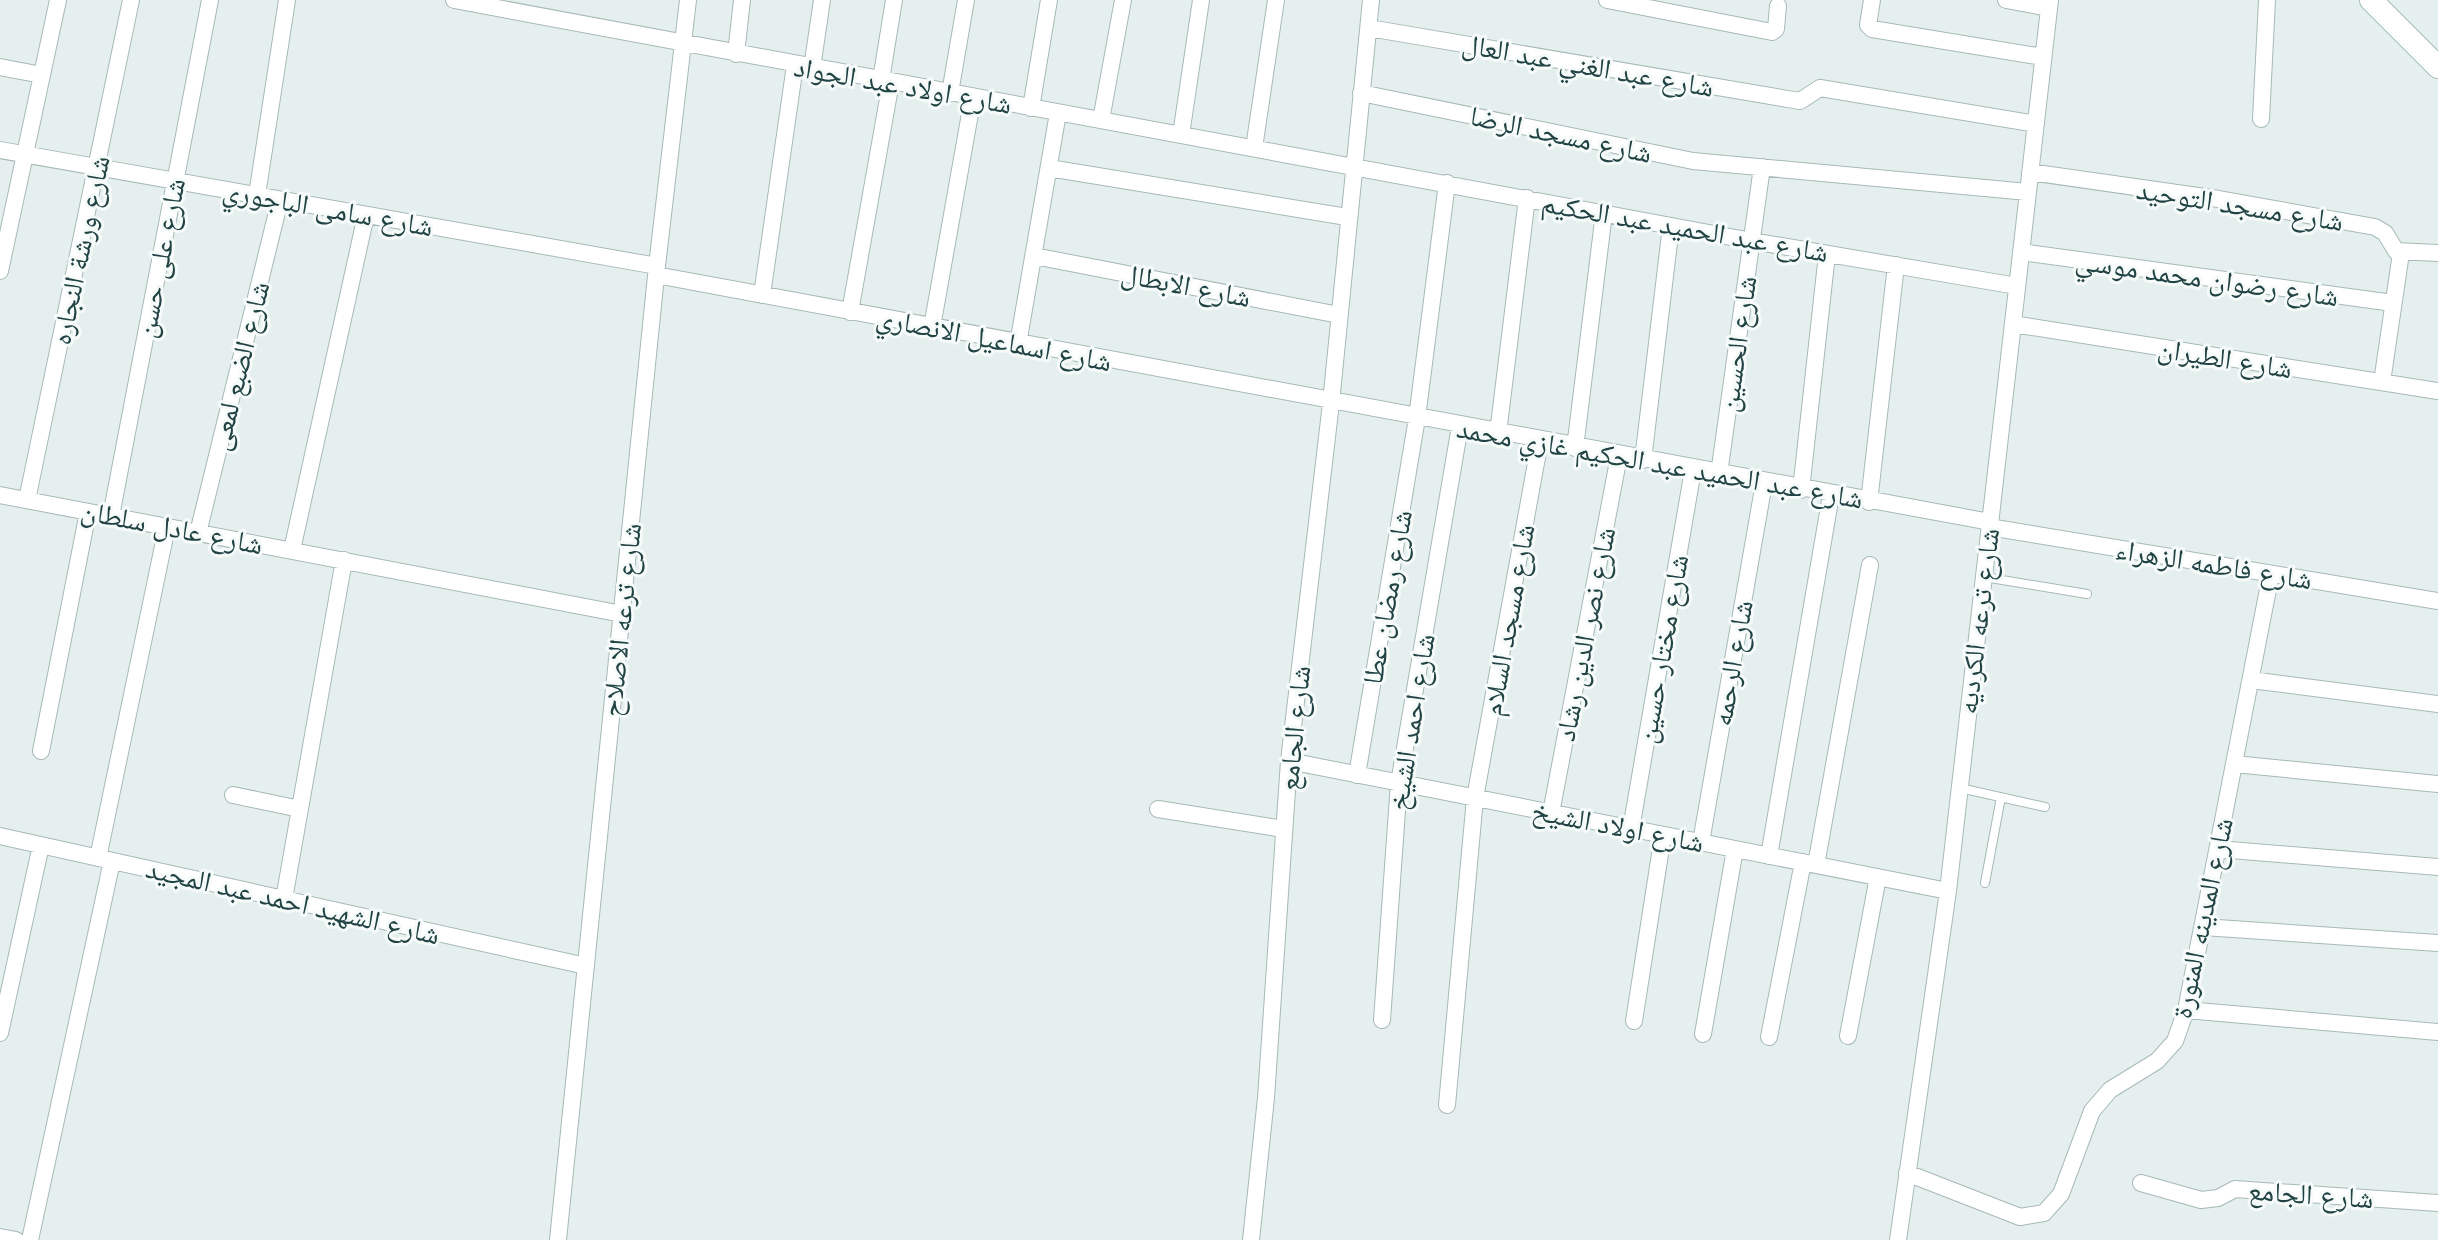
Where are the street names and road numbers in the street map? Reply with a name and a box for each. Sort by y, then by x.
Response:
street label: شارع عبد الغني عبد العال [1458,28,1716,110]
street label: شارع اولاد عبد الجواد [791,51,1014,122]
street label: شارع مسجد الرضا [1467,100,1655,171]
street label: شارع ورشة النجاره [45,153,118,348]
street label: شارع مسجد التوحيد [2134,174,2346,239]
street label: شارع سامى الباجوري [219,175,436,249]
street label: شارع على حسن [130,176,193,341]
street label: شارع عبد الحميد عبد الحكيم [1539,187,1831,271]
street label: شارع رضوان محمد موسي [2072,245,2340,319]
street label: شارع الابطال [1118,258,1253,315]
street label: شارع الحسين [1713,274,1764,414]
street label: شارع الضبع لمعى [204,278,277,454]
street label: شارع اسماعيل الانصاري [872,301,1114,385]
street label: شارع الطيران [2155,333,2294,386]
street label: شارع عبد الحميد عبد الحكيم غازي محمد [1453,412,1865,522]
street label: شارع عادل سلطان [78,495,265,562]
street label: شارع رمضان عطا [1357,507,1420,687]
street label: شارع ترعه الاصلاح [596,522,649,719]
street label: شارع مسجد السلام [1476,522,1544,719]
street label: شارع نصر الدين رشاد [1550,525,1623,744]
street label: شارع ترعه الكرديه [1952,526,2007,716]
street label: شارع فاطمه الزهراء [2113,534,2314,597]
street label: شارع مختار حسين [1631,552,1696,746]
street label: شارع الرحمه [1706,598,1761,729]
street label: شارع احمد الشيخ [1382,632,1443,813]
street label: شارع الجامع [1273,664,1318,792]
street label: شارع اولاد الشيخ [1529,795,1707,860]
street label: شارع المدينه المنورة [2166,815,2241,1022]
street label: شارع الشهيد احمد عبد المجيد [143,853,443,952]
street label: شارع الجامع [2247,1175,2375,1216]

